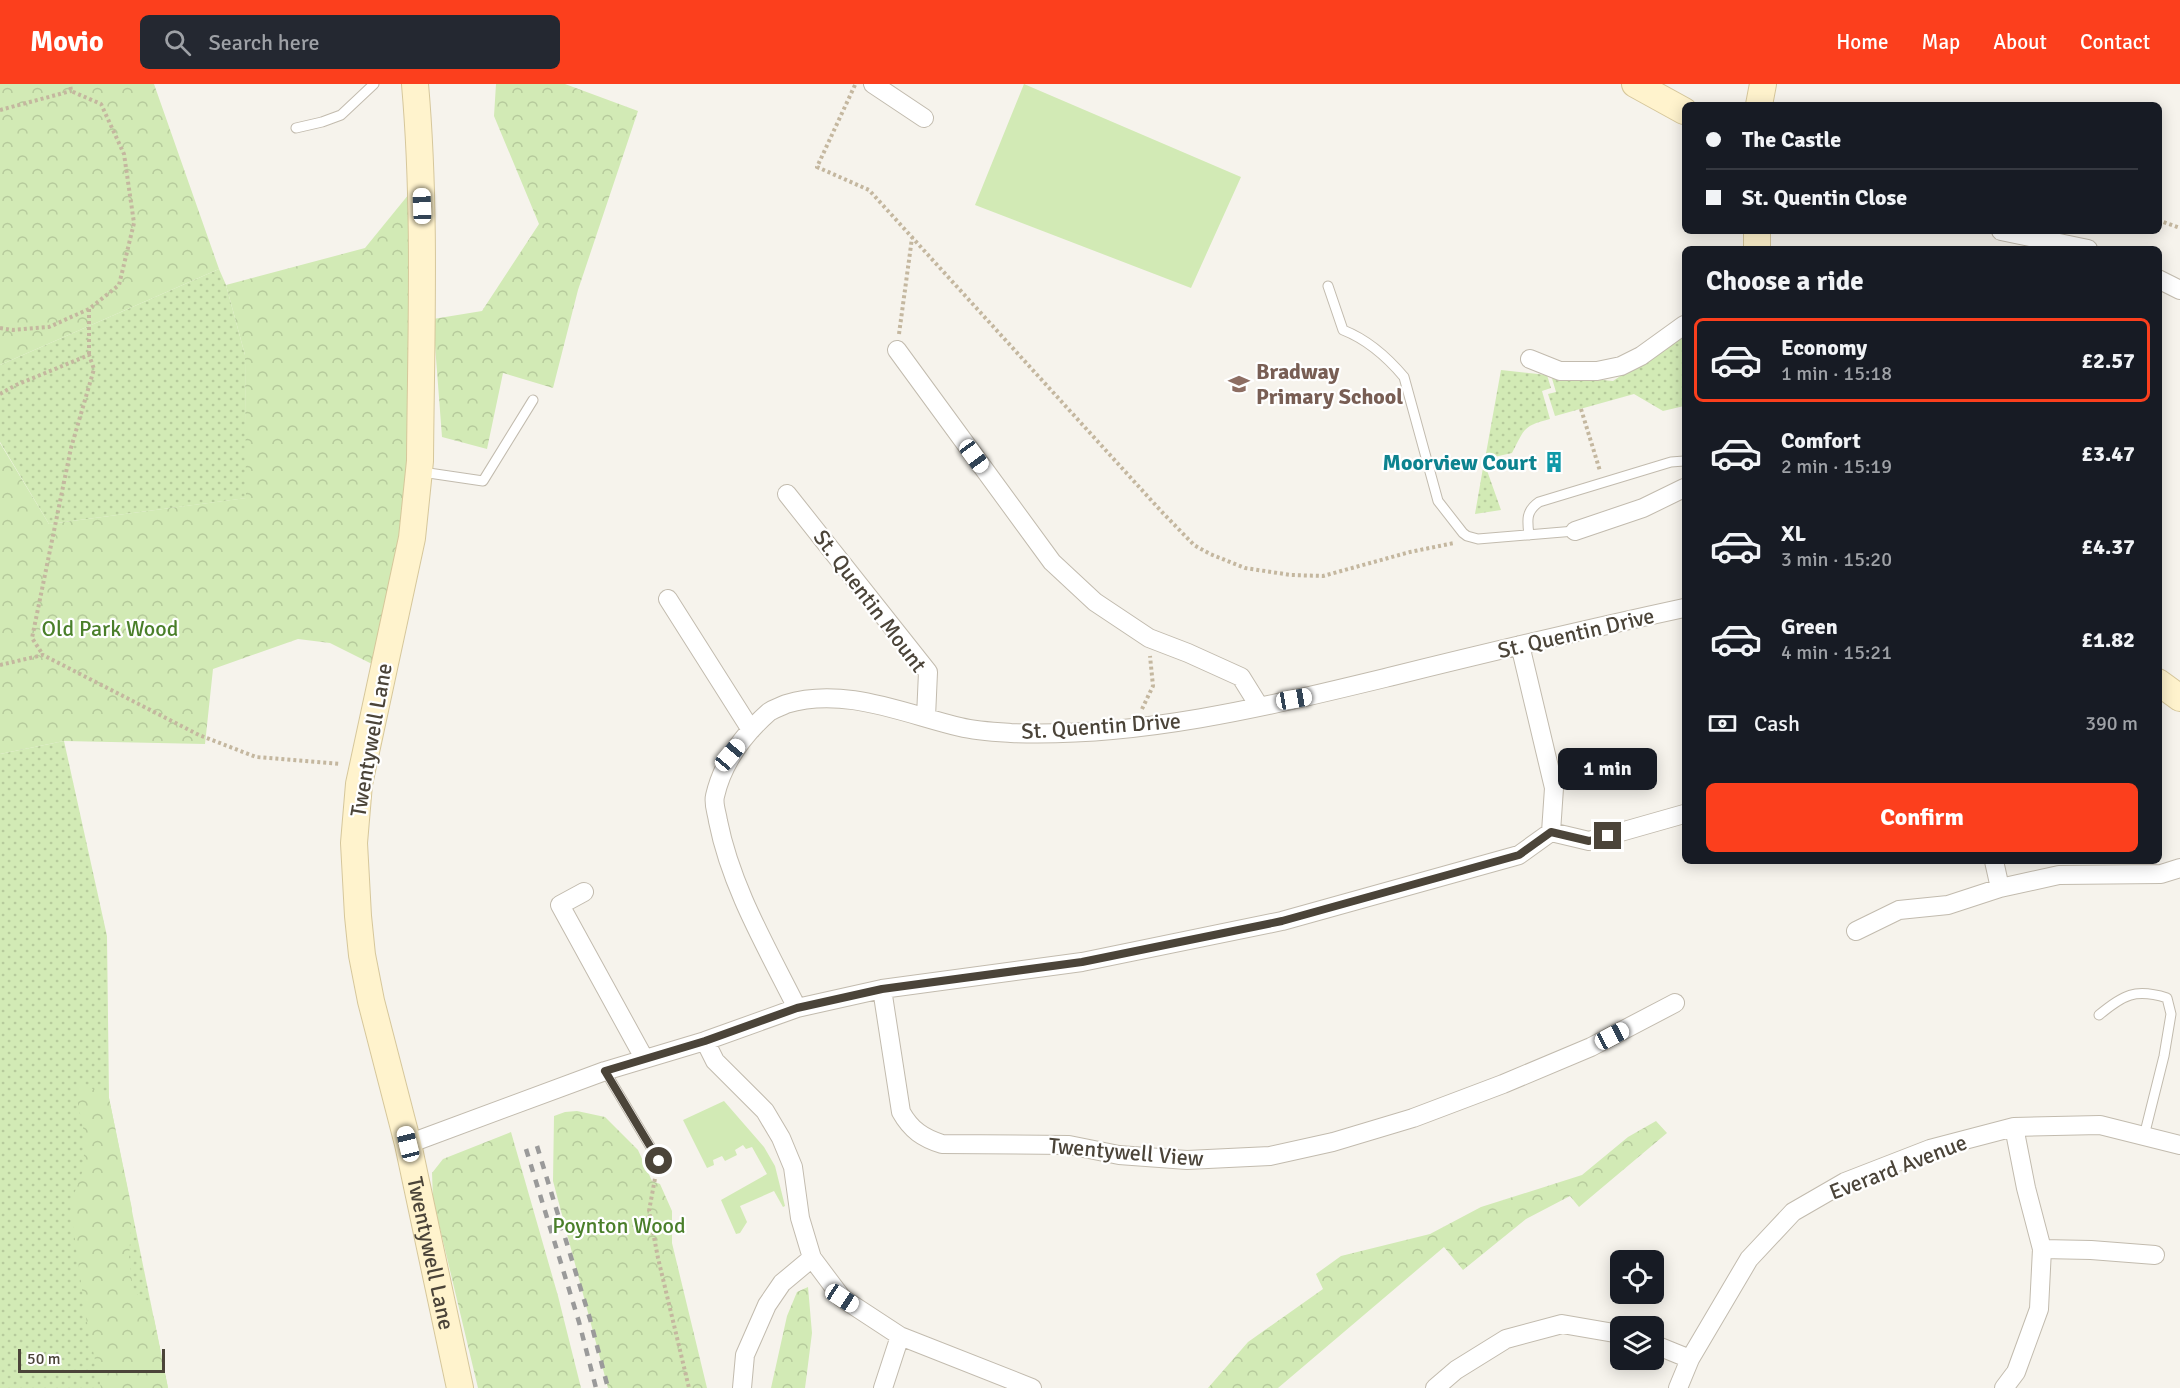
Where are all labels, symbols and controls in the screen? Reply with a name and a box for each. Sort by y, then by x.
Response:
search box [140,15,560,69]
text: Movio [30,25,104,59]
icon: search [161,26,194,59]
text: Search here [209,29,320,56]
text: Home [1836,29,1889,55]
text: Map [1922,29,1960,55]
text: About [1993,29,2047,55]
text: Contact [2080,29,2150,55]
text: The Castle [1742,126,1841,153]
text: St. Quentin Close [1742,184,1907,211]
car [412,188,432,224]
text: Choose a ride [1706,265,1864,298]
icon: car [1709,333,1763,387]
text: Economy [1781,334,1867,361]
text: £2.57 [2081,347,2135,374]
place label: Bradway Primary School [1256,358,1403,410]
text: 1 min · 15:18 [1781,361,1892,386]
school or university icon: Bradway Primary School [1227,372,1251,396]
icon: car [1709,426,1763,480]
text: Comfort [1781,427,1861,454]
car [956,436,992,476]
text: £3.47 [2081,440,2135,467]
place label: Moorview Court [1383,449,1537,476]
building icon: Moorview Court [1542,450,1566,474]
text: 2 min · 15:19 [1781,454,1892,479]
icon: car [1709,519,1763,573]
text: XL [1781,520,1806,547]
street label: St. Quentin Mount [808,524,933,678]
text: £4.37 [2081,533,2135,560]
text: 3 min · 15:20 [1781,547,1892,572]
street label: St. Quentin Drive [1495,602,1657,664]
icon: car [1709,612,1763,666]
text: Green [1781,613,1838,640]
park label: Old Park Wood [42,615,178,642]
text: £1.82 [2081,626,2135,653]
text: 4 min · 15:21 [1781,640,1892,665]
street label: Twentywell Lane [344,661,398,819]
car [1275,687,1313,711]
street label: St. Quentin Drive [1020,707,1182,745]
icon: cash [1706,707,1739,740]
text: Cash [1754,710,1800,737]
text: 390 m [2085,711,2138,736]
car [712,735,748,775]
callout: 1 min [1558,749,1658,791]
text: 1 min [1583,756,1632,781]
button: Confirm [1706,783,2138,852]
route end [1594,822,1621,849]
car [1592,1020,1632,1052]
car [395,1124,421,1164]
street label: Everard Avenue [1825,1128,1971,1206]
street label: Twentywell View [1047,1132,1205,1172]
route start [645,1147,672,1174]
street label: Twentywell Lane [402,1174,461,1332]
park label: Poynton Wood [552,1212,686,1239]
map controls [1610,1250,1664,1370]
button: locate [1610,1250,1664,1304]
car [822,1281,862,1315]
button: layers [1610,1316,1664,1370]
scale bar [18,1346,165,1374]
text: 50 m [27,1349,61,1369]

